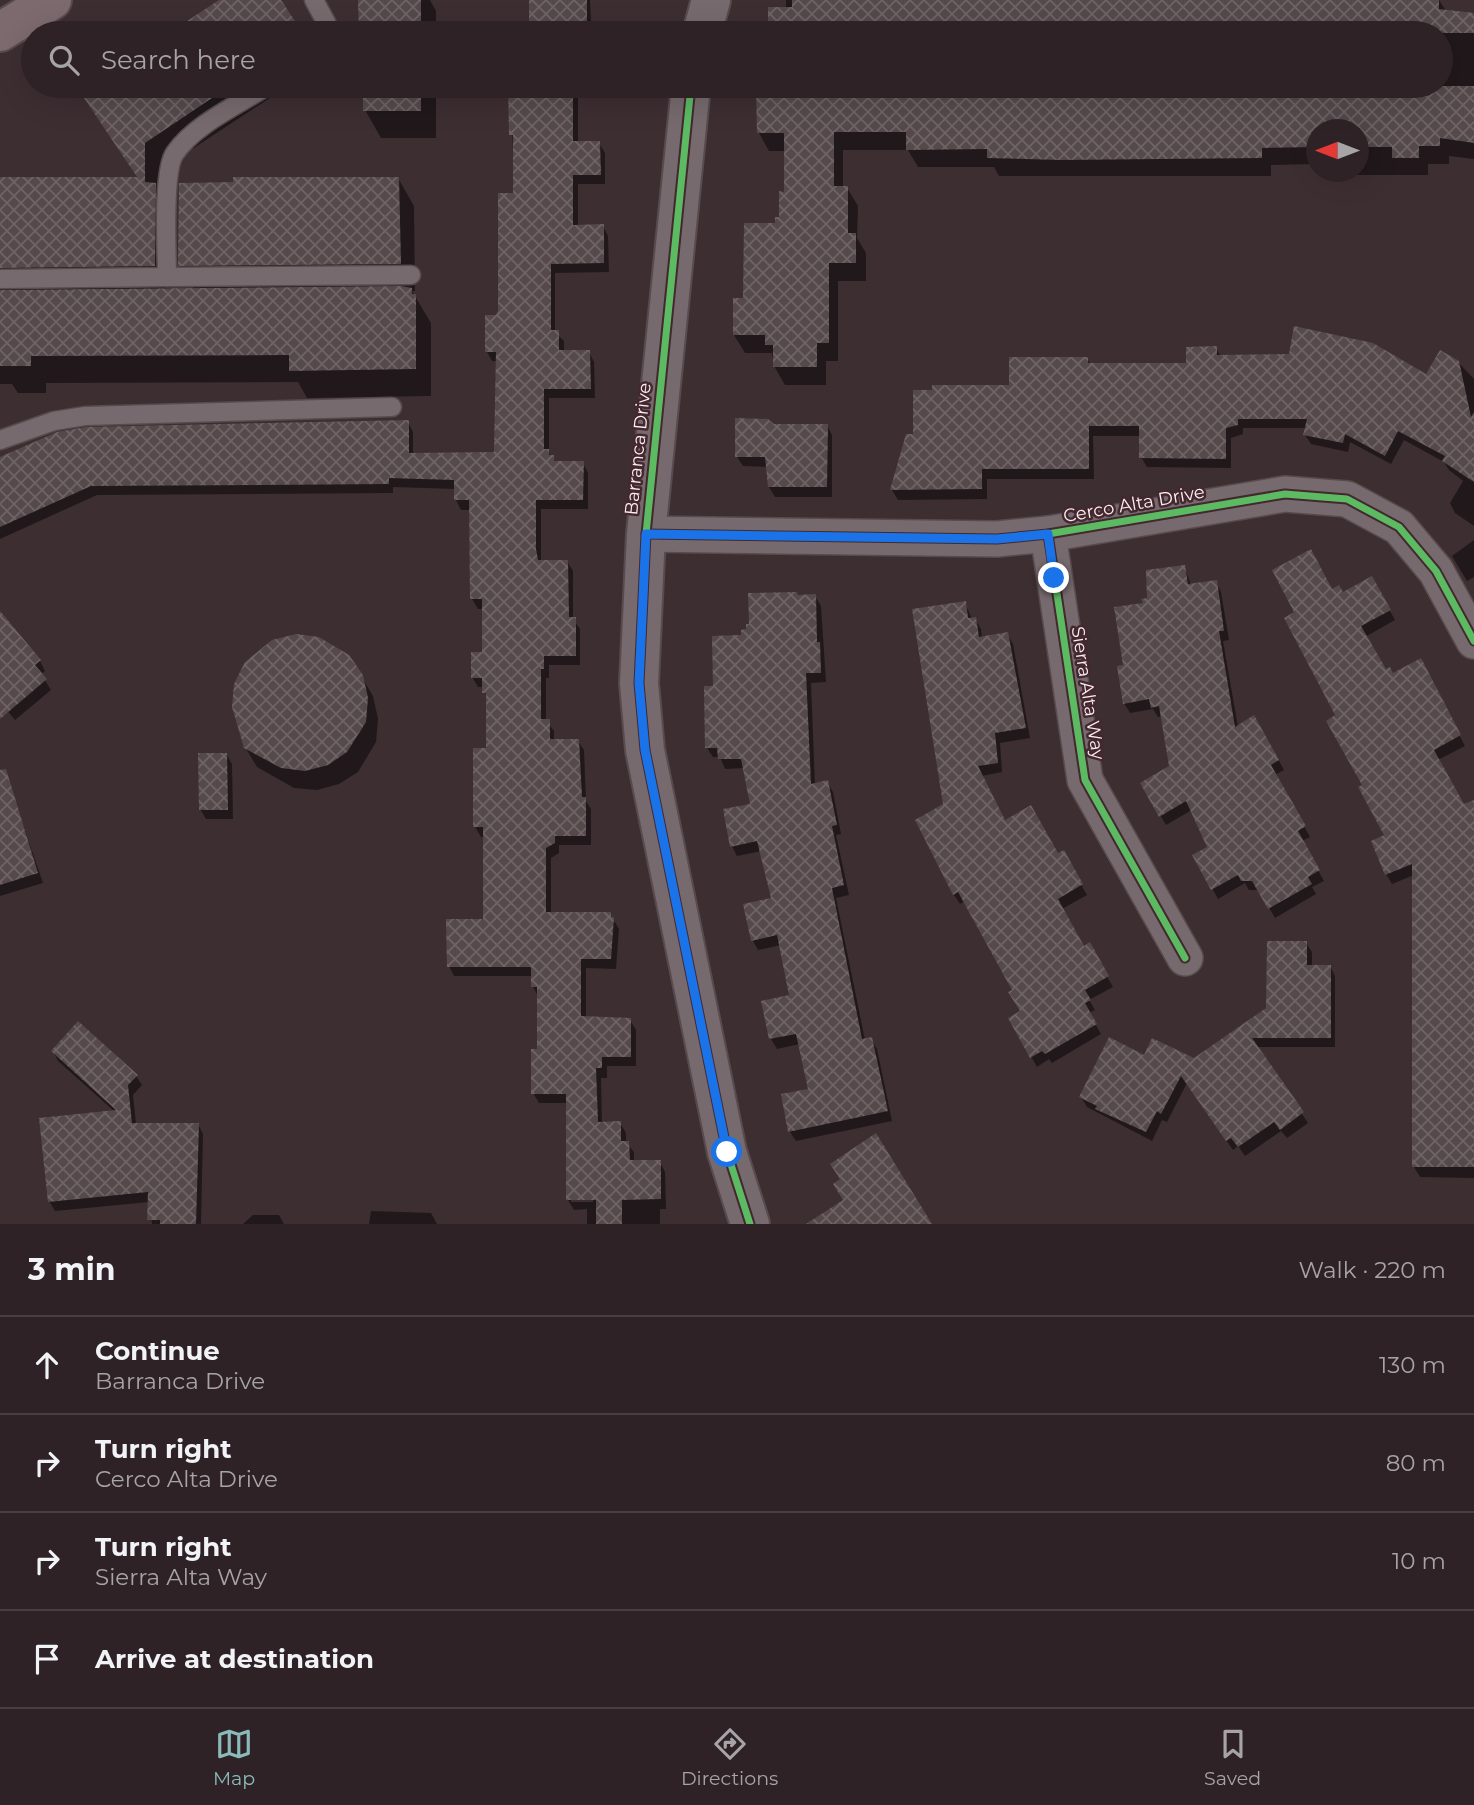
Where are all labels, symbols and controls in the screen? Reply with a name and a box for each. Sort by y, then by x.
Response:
search box [21,21,1453,98]
icon: search [45,41,83,79]
text: Search here [101,44,256,76]
north arrow [1306,119,1369,182]
street label: Barranca Drive [620,382,656,516]
street label: Cerco Alta Drive [1062,481,1207,527]
route end [1038,562,1069,593]
street label: Sierra Alta Way [1067,625,1109,761]
route start [711,1136,742,1167]
text: 3 min [28,1251,115,1288]
text: Walk · 220 m [1299,1256,1446,1284]
text: Continue [95,1335,220,1367]
icon: ahead [28,1346,66,1384]
text: 130 m [1379,1351,1446,1379]
text: Barranca Drive [95,1367,265,1395]
text: Turn right [95,1433,231,1465]
icon: right [28,1444,66,1482]
text: 80 m [1386,1449,1446,1477]
text: Cerco Alta Drive [95,1465,278,1493]
text: Turn right [95,1531,231,1563]
icon: right [28,1542,66,1580]
text: 10 m [1392,1547,1446,1575]
text: Sierra Alta Way [95,1563,267,1591]
icon: arrive [28,1640,66,1678]
text: Arrive at destination [95,1643,374,1675]
tab: Map [213,1725,255,1790]
tab: Directions [681,1725,778,1790]
tab: Saved [1204,1725,1261,1790]

